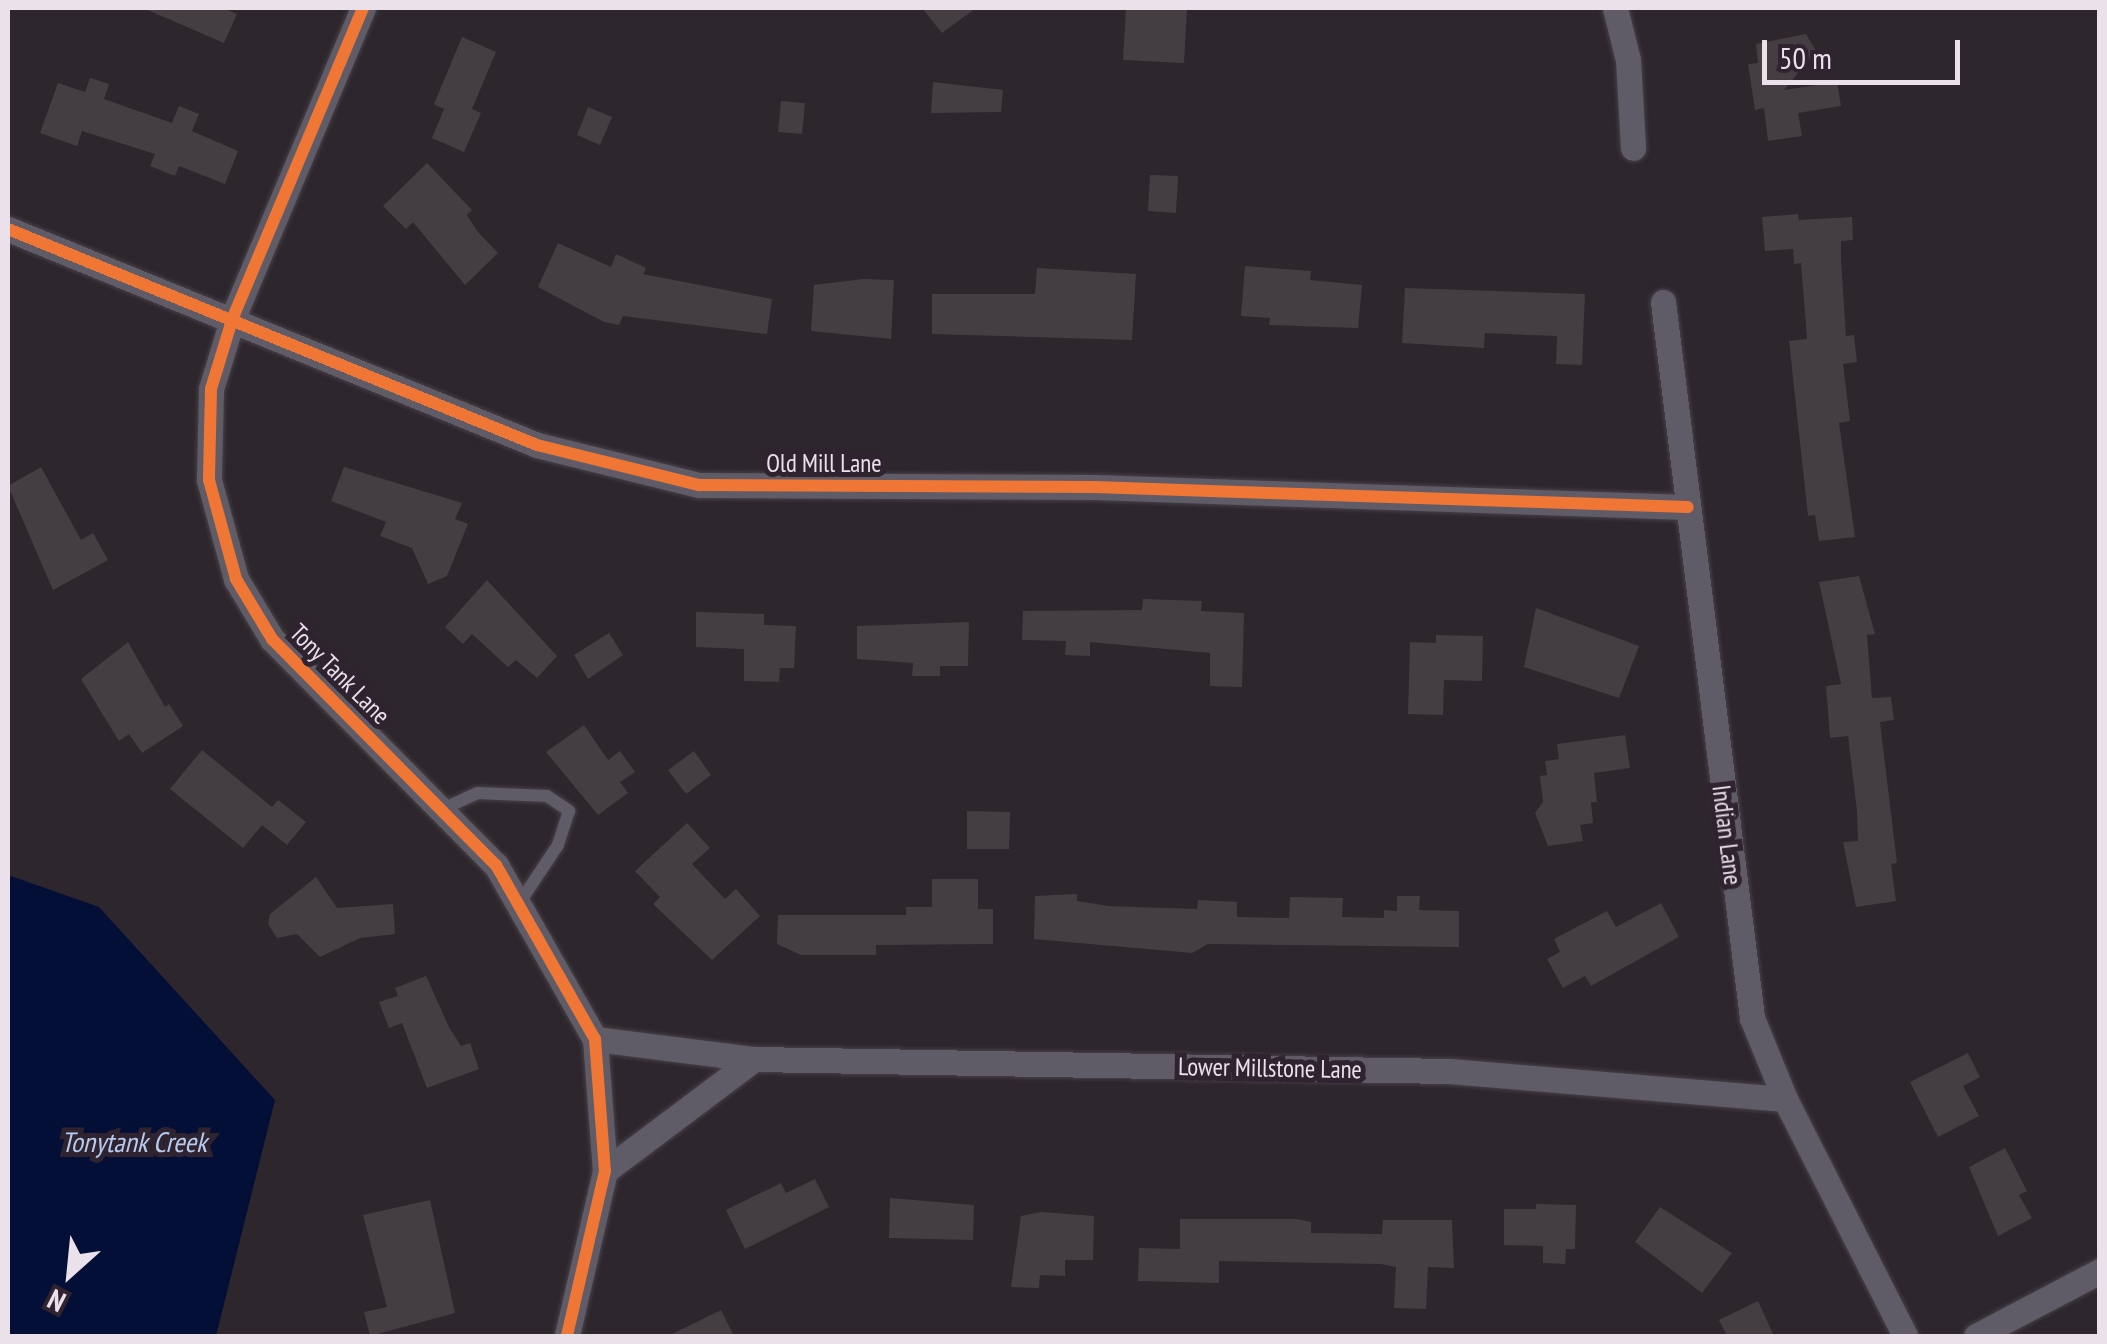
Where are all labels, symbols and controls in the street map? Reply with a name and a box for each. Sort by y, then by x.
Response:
scale bar [1767,20,1964,82]
text: 50 m [1779,38,1832,77]
street label: Old Mill Lane [766,448,882,478]
street label: Tony Tank Lane [283,617,397,731]
street label: Indian Lane [1706,783,1748,887]
street label: Lower Millstone Lane [1178,1051,1362,1085]
water label: Tonytank Creek [61,1125,207,1159]
north arrow [20,1224,120,1324]
text: N [41,1281,71,1321]

